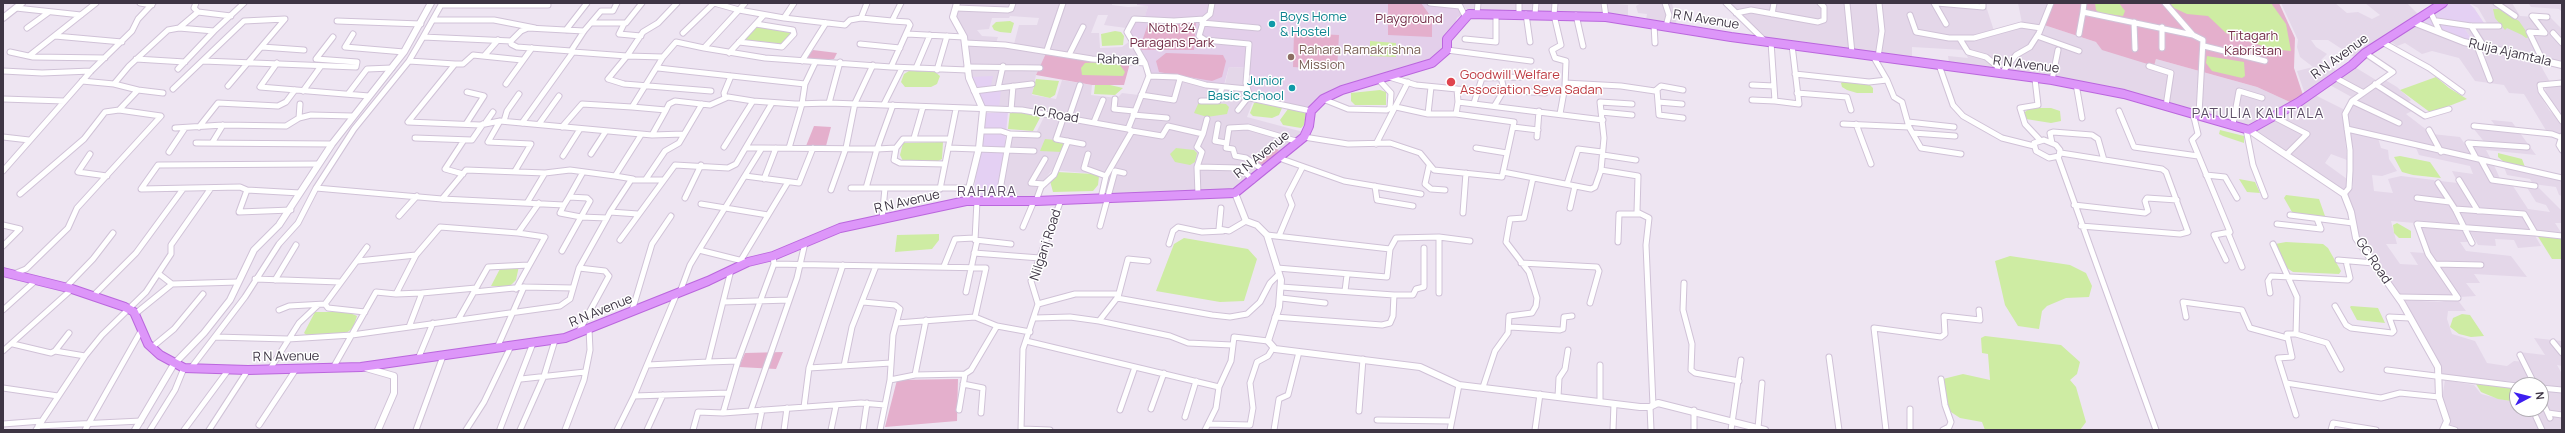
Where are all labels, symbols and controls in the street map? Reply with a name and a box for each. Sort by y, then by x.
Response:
street label: R N Avenue [1672,7,1740,33]
place label: Boys Home & Hostel [1280,9,1347,40]
park label: Playground [1375,11,1443,27]
marker: Boys Home & Hostel [1267,19,1277,29]
park label: Noth 24 Paragans Park [1130,20,1214,51]
park label: Titagarh Kabristan [2224,28,2282,59]
street label: R N Avenue [2308,31,2372,83]
street label: Ruija Ajamtala [2467,36,2553,70]
place label: Rahara Ramakrishna Mission [1299,42,1421,73]
street label: Rahara [1097,51,1139,69]
marker: Rahara Ramakrishna Mission [1286,52,1296,62]
street label: R N Avenue [1992,53,2060,77]
place label: Goodwill Welfare Association Seva Sadan [1460,67,1602,98]
place label: Junior Basic School [1208,73,1284,104]
marker: Goodwill Welfare Association Seva Sadan [1445,76,1457,88]
marker: Junior Basic School [1287,83,1297,93]
street label: IC Road [1032,103,1080,127]
district label: PATULIA KALITALA [2192,106,2324,122]
street label: R N Avenue [1231,128,1293,182]
district label: RAHARA [957,184,1017,200]
street label: R N Avenue [873,187,941,217]
street label: Nilganj Road [1027,207,1065,283]
street label: GC Road [2352,235,2394,287]
street label: R N Avenue [567,291,635,331]
street label: R N Avenue [252,349,320,365]
north arrow [2509,377,2549,417]
text: N [2532,391,2548,400]

